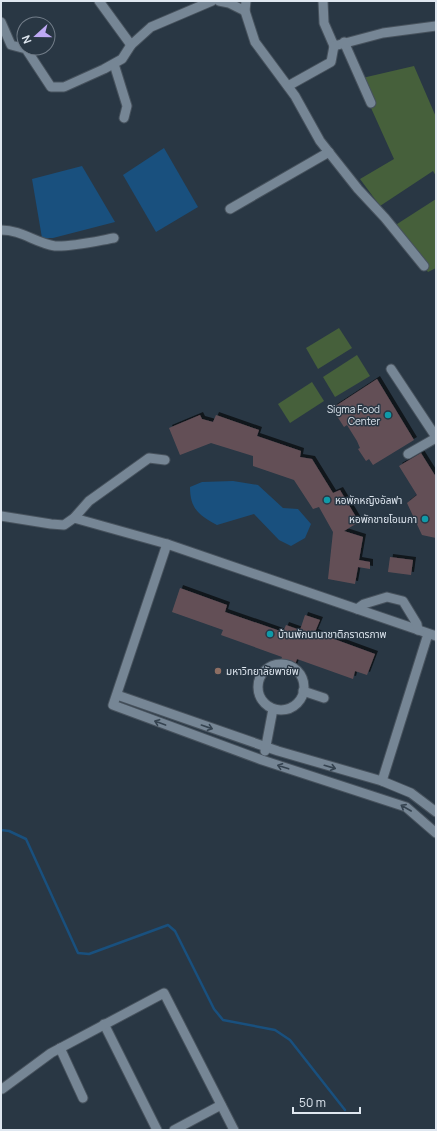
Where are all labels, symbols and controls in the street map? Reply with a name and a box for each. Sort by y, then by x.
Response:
north arrow [16,16,56,56]
text: N [18,33,35,46]
place label: Sigma Food Center [327,402,380,428]
marker: Sigma Food Center [383,410,393,420]
place label: หอพักหญิงอัลฟา [335,493,402,507]
marker: หอพักหญิงอัลฟา [322,495,332,505]
place label: หอพักชายโอเมกา [349,512,417,526]
marker: หอพักชายโอเมกา [420,514,430,524]
place label: บ้านพักนานาชาติภราดรภาพ [278,627,387,641]
marker: บ้านพักนานาชาติภราดรภาพ [265,629,275,639]
place label: มหาวิทยาลัยพายัพ [226,664,299,678]
marker: มหาวิทยาลัยพายัพ [213,666,223,676]
one-way arrow [155,718,167,726]
one-way arrow [200,723,212,731]
one-way arrow [276,763,289,770]
one-way arrow [324,763,337,771]
one-way arrow [400,804,412,812]
scale bar [293,1089,360,1115]
text: 50 m [299,1094,326,1111]

